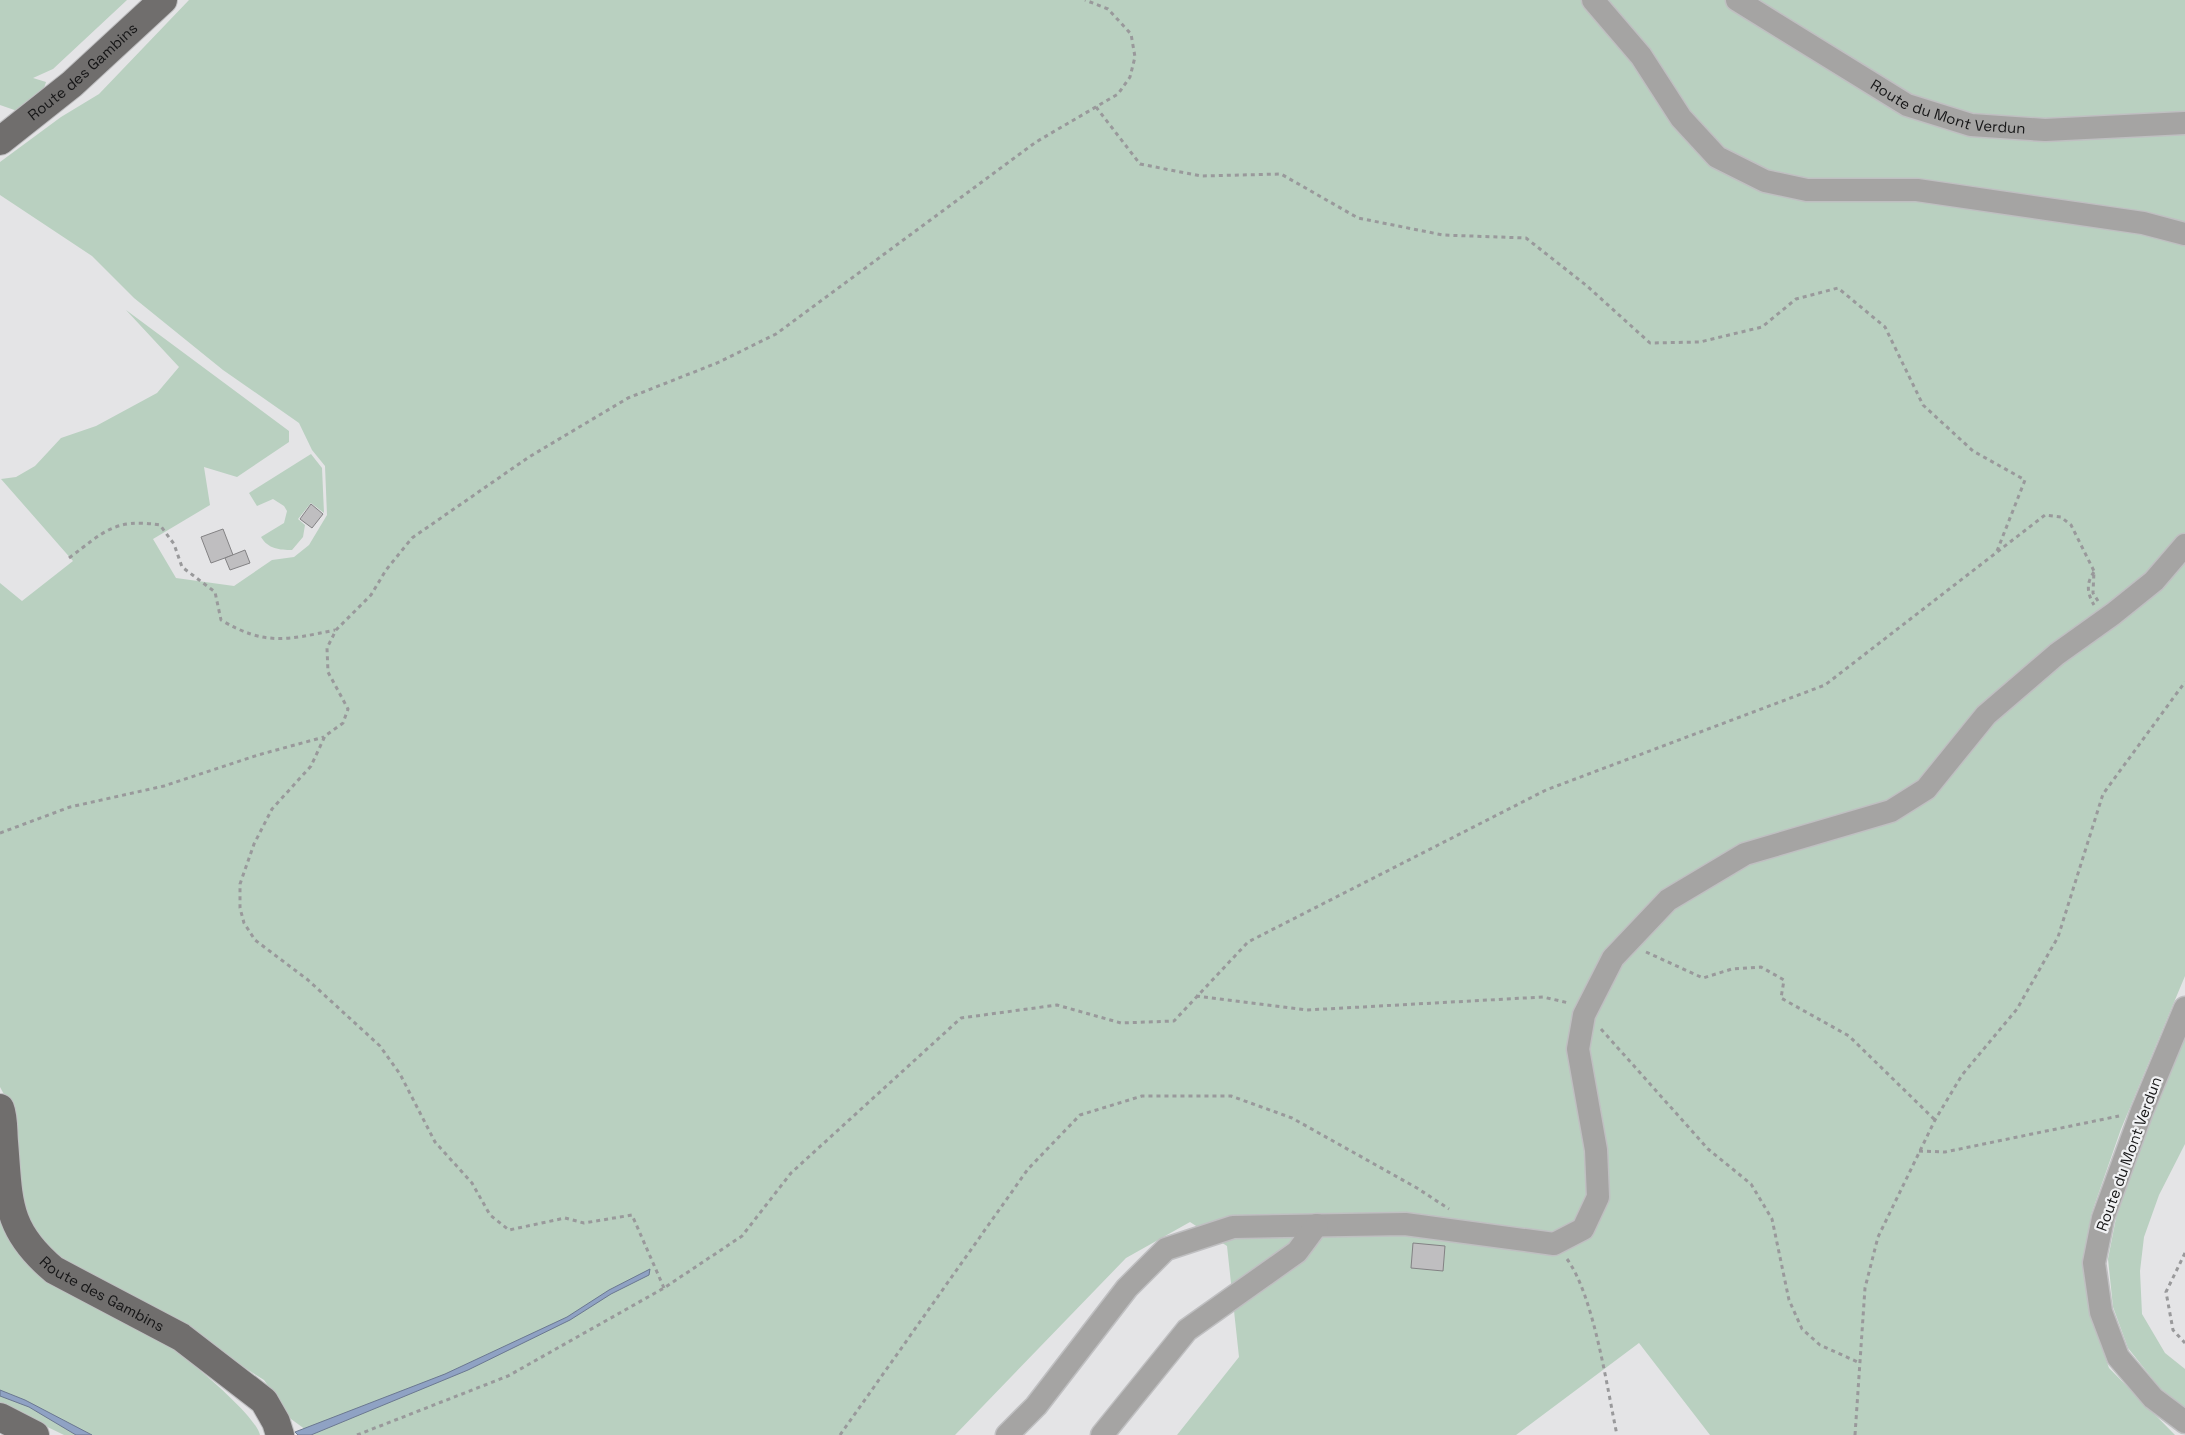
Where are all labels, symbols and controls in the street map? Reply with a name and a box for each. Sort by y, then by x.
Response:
street label: Route des Gambins [24,18,141,124]
street label: Route du Mont Verdun [1867,75,2026,138]
street label: Route du Mont Verdun [2092,1074,2165,1234]
street label: Route des Gambins [36,1252,168,1336]

